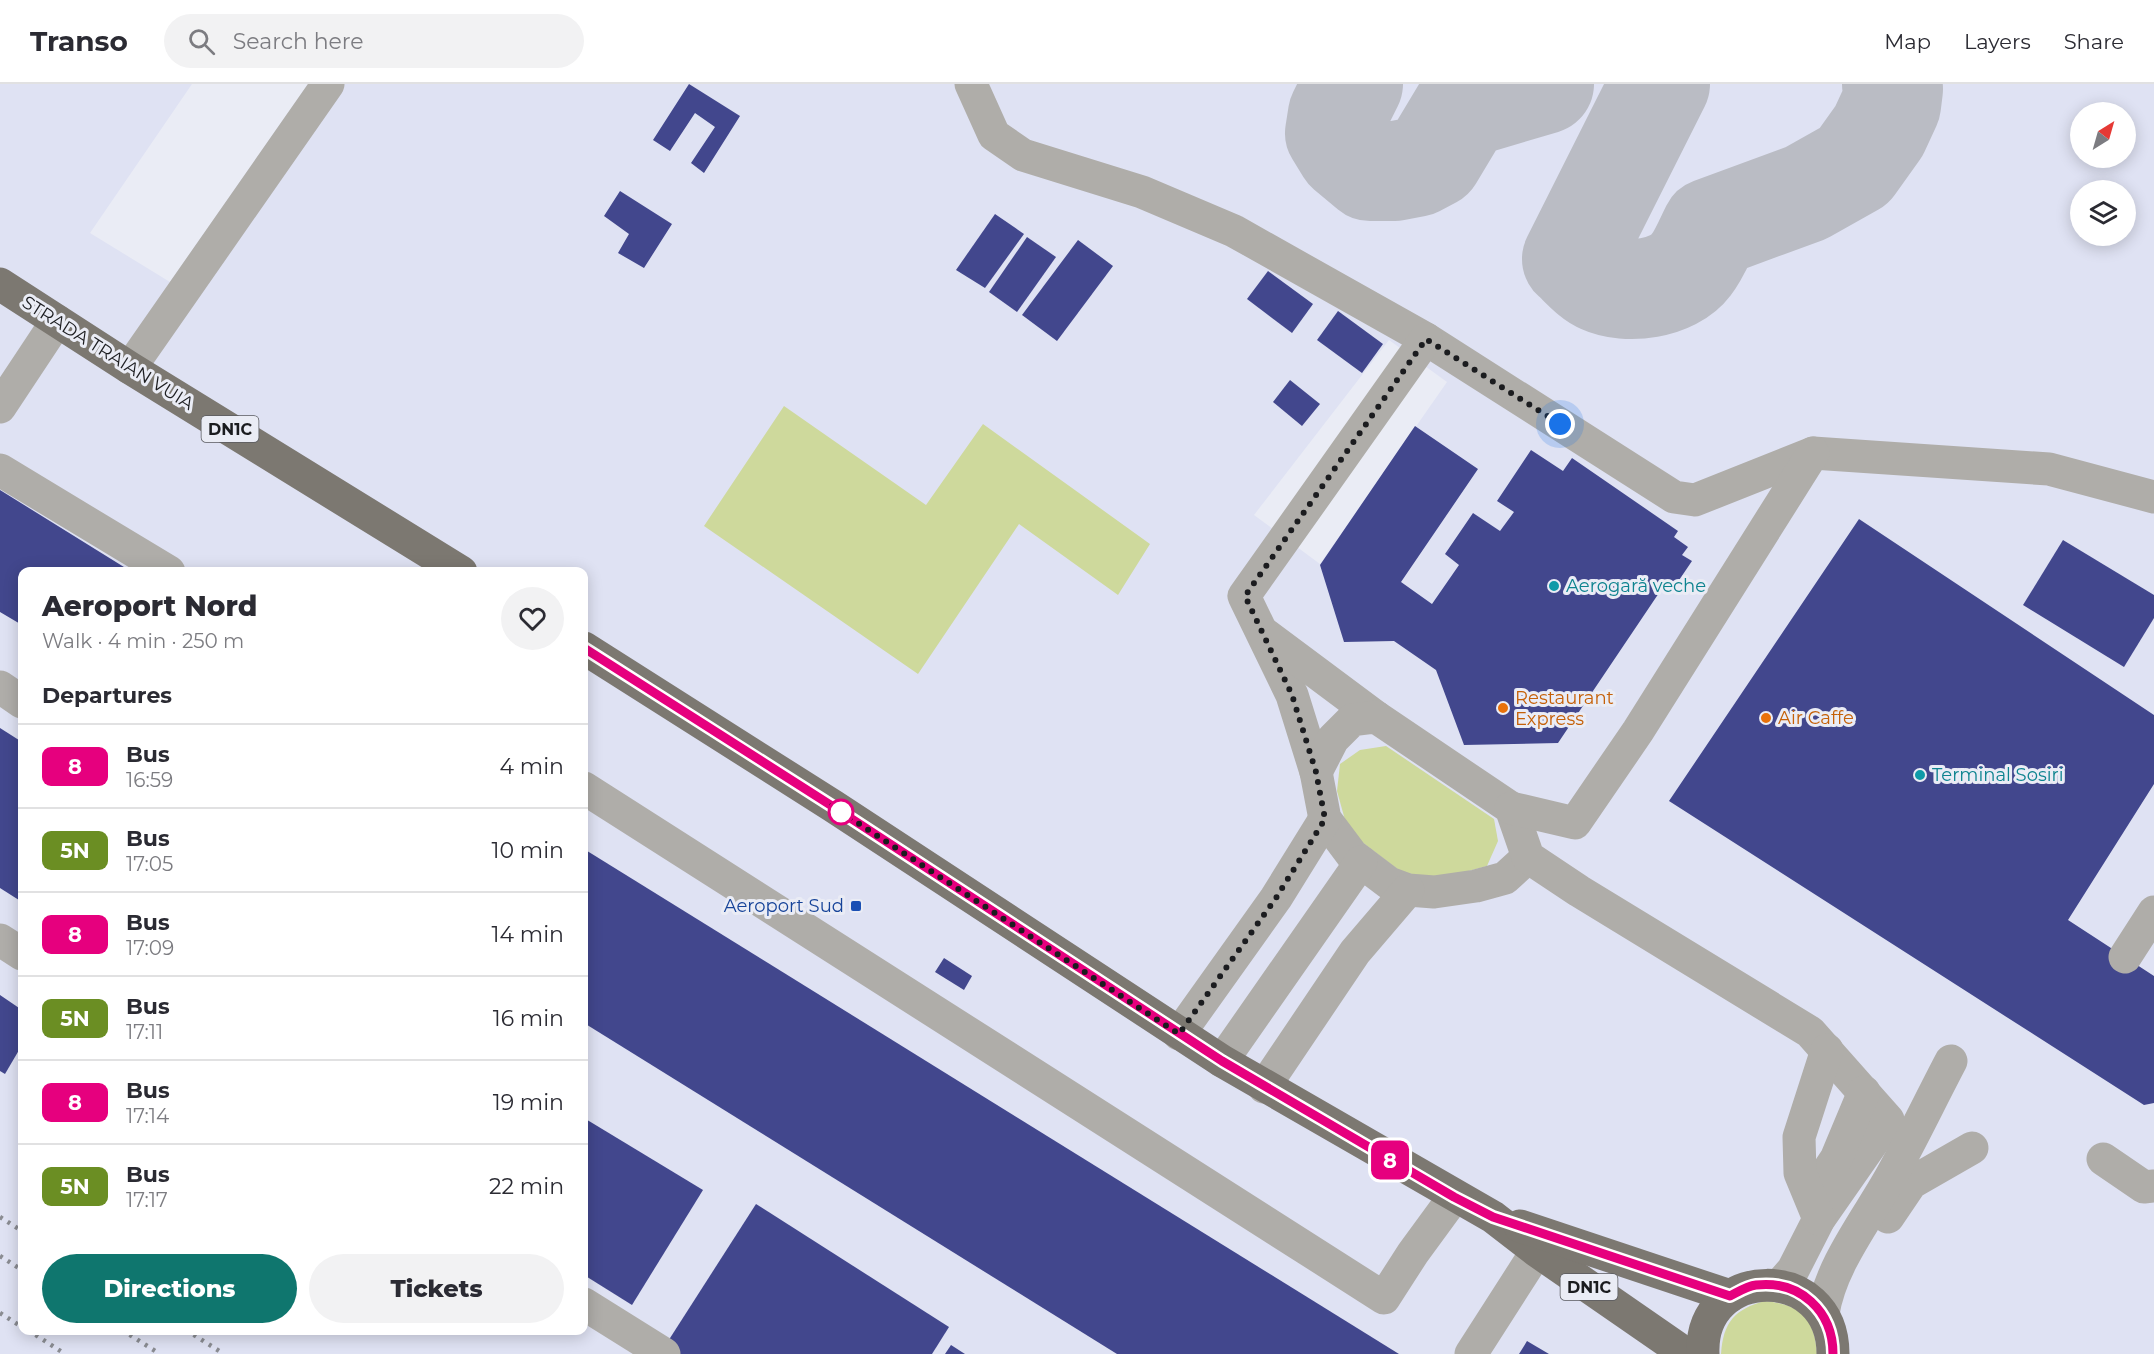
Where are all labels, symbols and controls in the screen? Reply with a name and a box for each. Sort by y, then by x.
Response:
search box [164,14,584,68]
text: Transo [30,24,128,58]
icon: search [185,25,218,58]
text: Search here [233,28,364,55]
text: Map [1884,29,1931,54]
text: Layers [1964,29,2031,54]
text: Share [2064,29,2124,54]
north arrow [2070,102,2136,168]
map controls [2070,102,2136,246]
button: layers [2070,180,2136,246]
street label: STRADA TRAIAN VUIA [18,291,198,415]
your location [1545,409,1575,439]
road number: DN1C [202,416,258,442]
place label: Aerogară veche [1566,575,1706,597]
marker: Aerogară veche [1547,579,1561,593]
button: heart [501,587,564,650]
text: Aeroport Nord [42,589,257,623]
text: Walk · 4 min · 250 m [42,629,244,653]
text: Departures [42,682,172,709]
place label: Restaurant Express [1515,687,1614,730]
marker: Restaurant Express [1496,701,1510,715]
place label: Air Caffe [1778,707,1854,729]
marker: Air Caffe [1759,711,1773,725]
text: Bus [126,741,170,768]
text: 4 min [500,753,564,780]
text: 8 [68,754,82,779]
place label: Terminal Sosiri [1932,764,2063,786]
text: 16:59 [126,768,173,792]
marker: Terminal Sosiri [1913,768,1927,782]
unlabelled marker [828,799,854,825]
text: Bus [126,825,170,852]
text: 10 min [492,837,564,864]
text: 5N [60,838,90,863]
text: 17:05 [126,852,173,876]
place label: Aeroport Sud [724,895,844,917]
marker: Aeroport Sud [849,899,863,913]
text: Bus [126,909,170,936]
text: 14 min [492,921,564,948]
text: 8 [68,922,82,947]
text: 17:09 [126,936,174,960]
text: Bus [126,993,170,1020]
text: 16 min [493,1005,564,1032]
text: 5N [60,1006,90,1031]
text: 17:11 [126,1020,163,1044]
text: Bus [126,1077,170,1104]
text: 19 min [493,1089,564,1116]
text: 8 [68,1090,82,1115]
text: 17:14 [126,1104,169,1128]
line badge: 8 [1370,1140,1410,1180]
text: 8 [1383,1148,1397,1173]
text: Bus [126,1161,170,1188]
text: 22 min [489,1173,564,1200]
text: 5N [60,1174,90,1199]
text: 17:17 [126,1188,168,1212]
button: Directions [42,1254,297,1323]
button: Tickets [309,1254,564,1323]
road number: DN1C [1560,1274,1618,1300]

